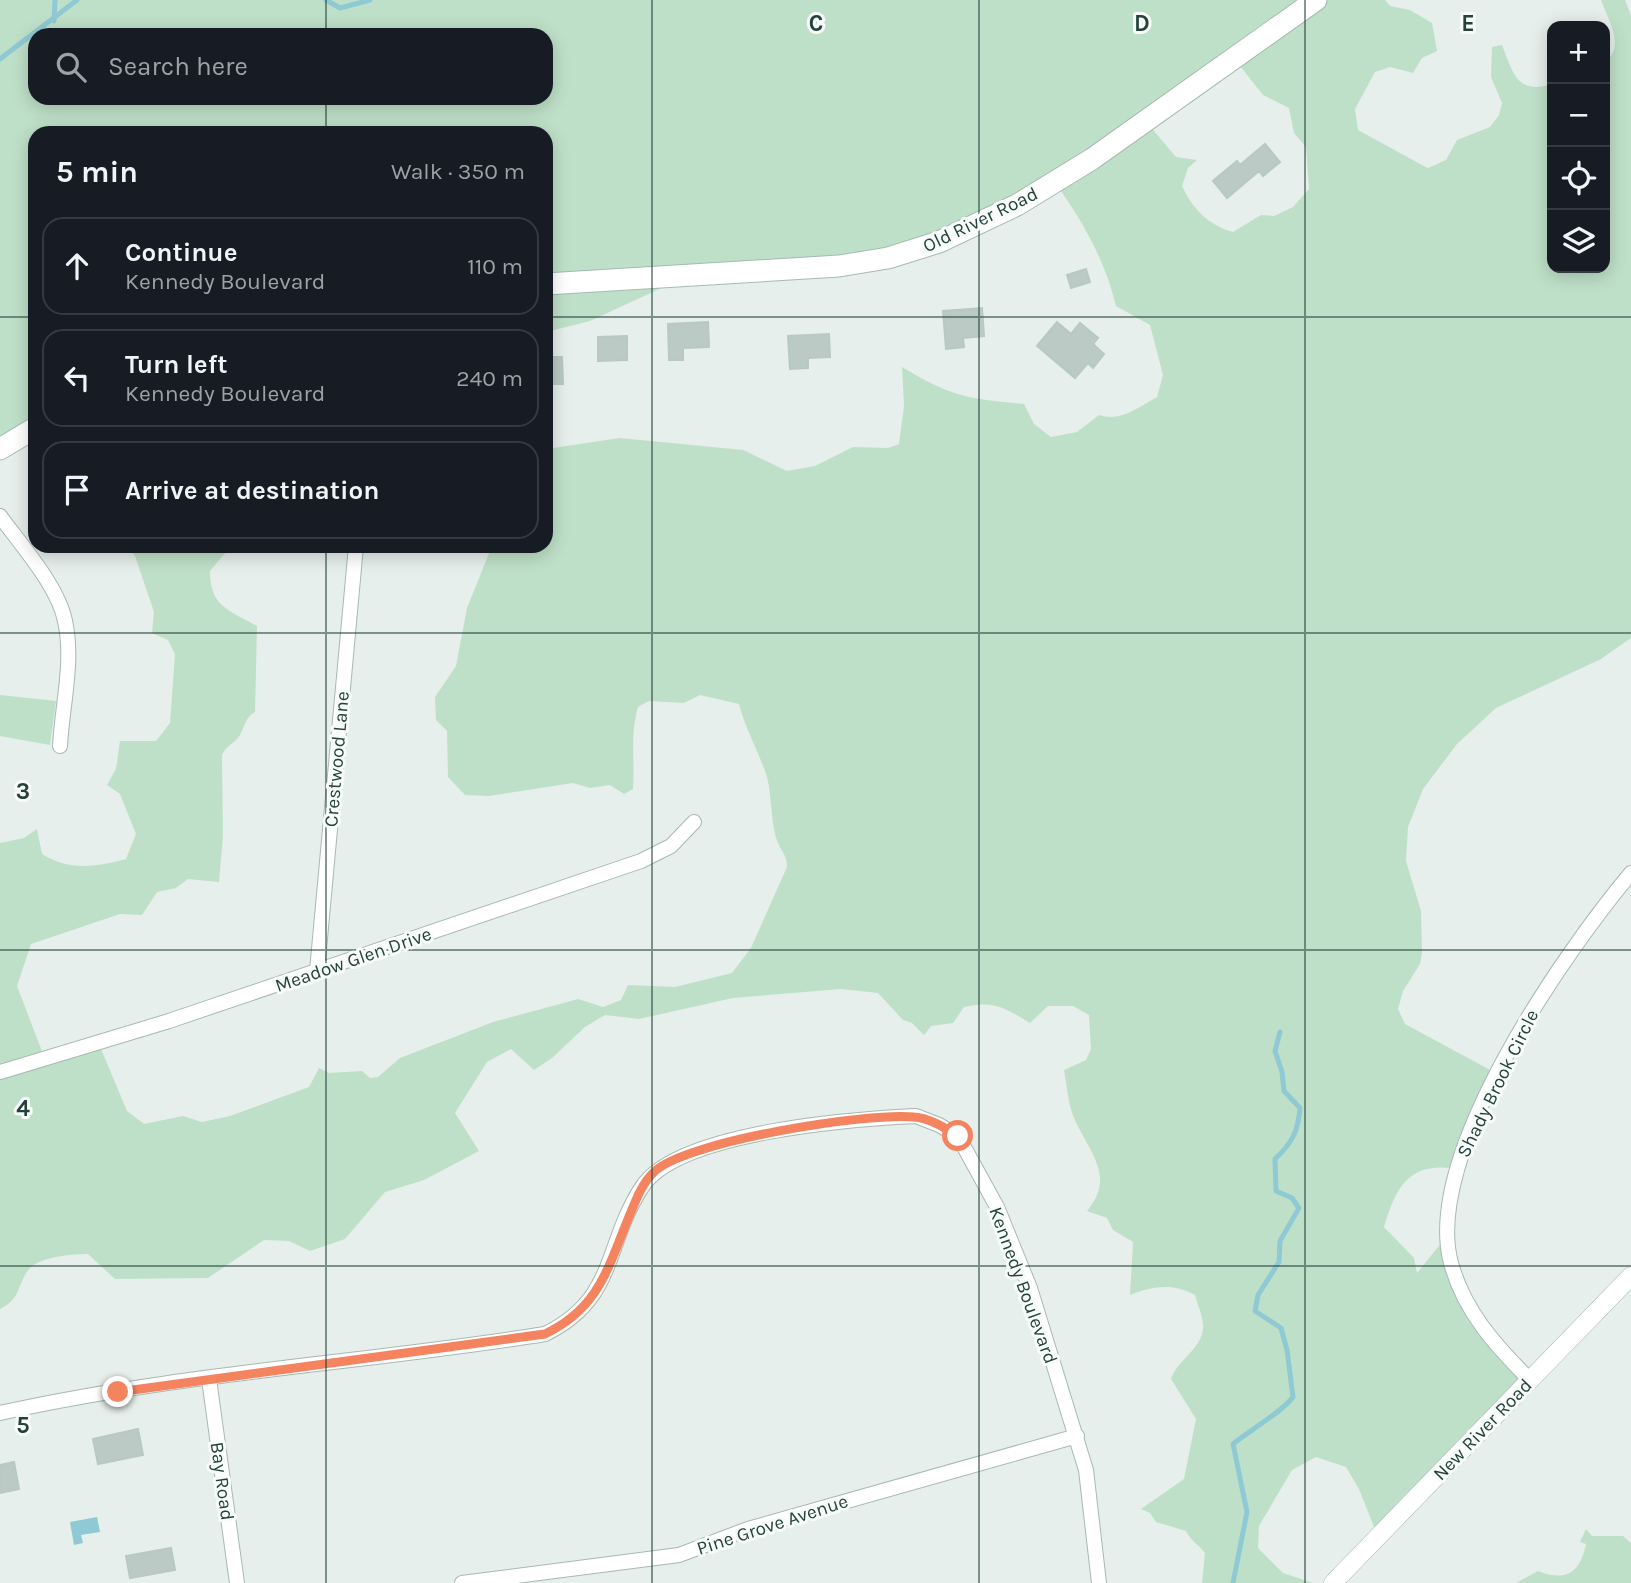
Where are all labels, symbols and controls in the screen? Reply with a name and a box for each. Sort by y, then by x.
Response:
text: C [809,10,823,37]
text: D [1134,10,1150,37]
text: E [1461,10,1475,37]
map controls [1547,21,1610,273]
button: + [1547,21,1610,84]
search box [28,28,553,105]
icon: search [52,48,90,86]
text: Search here [108,51,248,82]
button: − [1547,84,1610,147]
button: locate [1547,147,1610,210]
text: 5 min [56,154,138,190]
text: Walk · 350 m [391,158,525,185]
street label: Old River Road [919,183,1041,257]
button: layers [1547,210,1610,273]
text: Continue [125,237,237,268]
icon: ahead [58,247,96,285]
text: 110 m [467,253,523,280]
text: Kennedy Boulevard [125,268,325,295]
text: Turn left [125,349,227,380]
icon: left [58,359,96,397]
text: 240 m [456,365,523,392]
text: Kennedy Boulevard [125,380,325,407]
icon: arrive [58,471,96,509]
text: Arrive at destination [125,475,379,506]
street label: Crestwood Lane [320,690,354,828]
text: 3 [16,778,30,805]
street label: Meadow Glen Drive [272,923,434,997]
street label: Shady Brook Circle [1453,1006,1543,1161]
text: 4 [16,1095,30,1122]
route start [942,1120,973,1151]
street label: Kennedy Boulevard [984,1204,1062,1367]
street label: New River Road [1429,1374,1537,1485]
route end [102,1376,133,1407]
text: 5 [16,1412,30,1439]
street label: Bay Road [206,1440,238,1522]
street label: Pine Grove Avenue [694,1490,851,1560]

